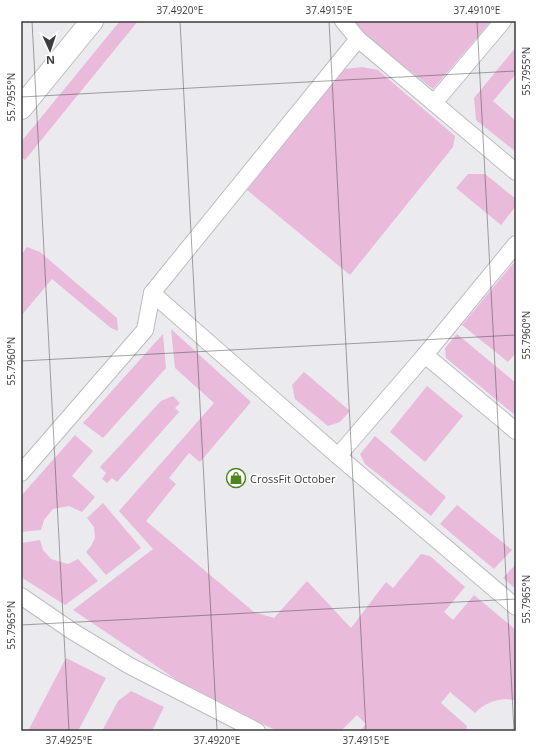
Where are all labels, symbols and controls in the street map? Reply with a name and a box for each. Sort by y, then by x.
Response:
text: 37.4920°E [157,3,203,17]
text: 37.4915°E [306,3,352,17]
text: 37.4910°E [454,3,500,17]
north arrow [30,30,70,70]
text: 55.7955°N [519,47,533,95]
text: N [46,53,55,68]
text: 55.7955°N [4,73,18,121]
text: 55.7960°N [519,311,533,359]
text: 55.7960°N [4,337,18,385]
shop icon: CrossFit October [225,467,247,489]
place label: CrossFit October [250,471,336,486]
text: 55.7965°N [519,575,533,623]
text: 55.7965°N [4,601,18,649]
text: 37.4925°E [46,733,92,747]
text: 37.4920°E [194,733,240,747]
text: 37.4915°E [343,733,389,747]

